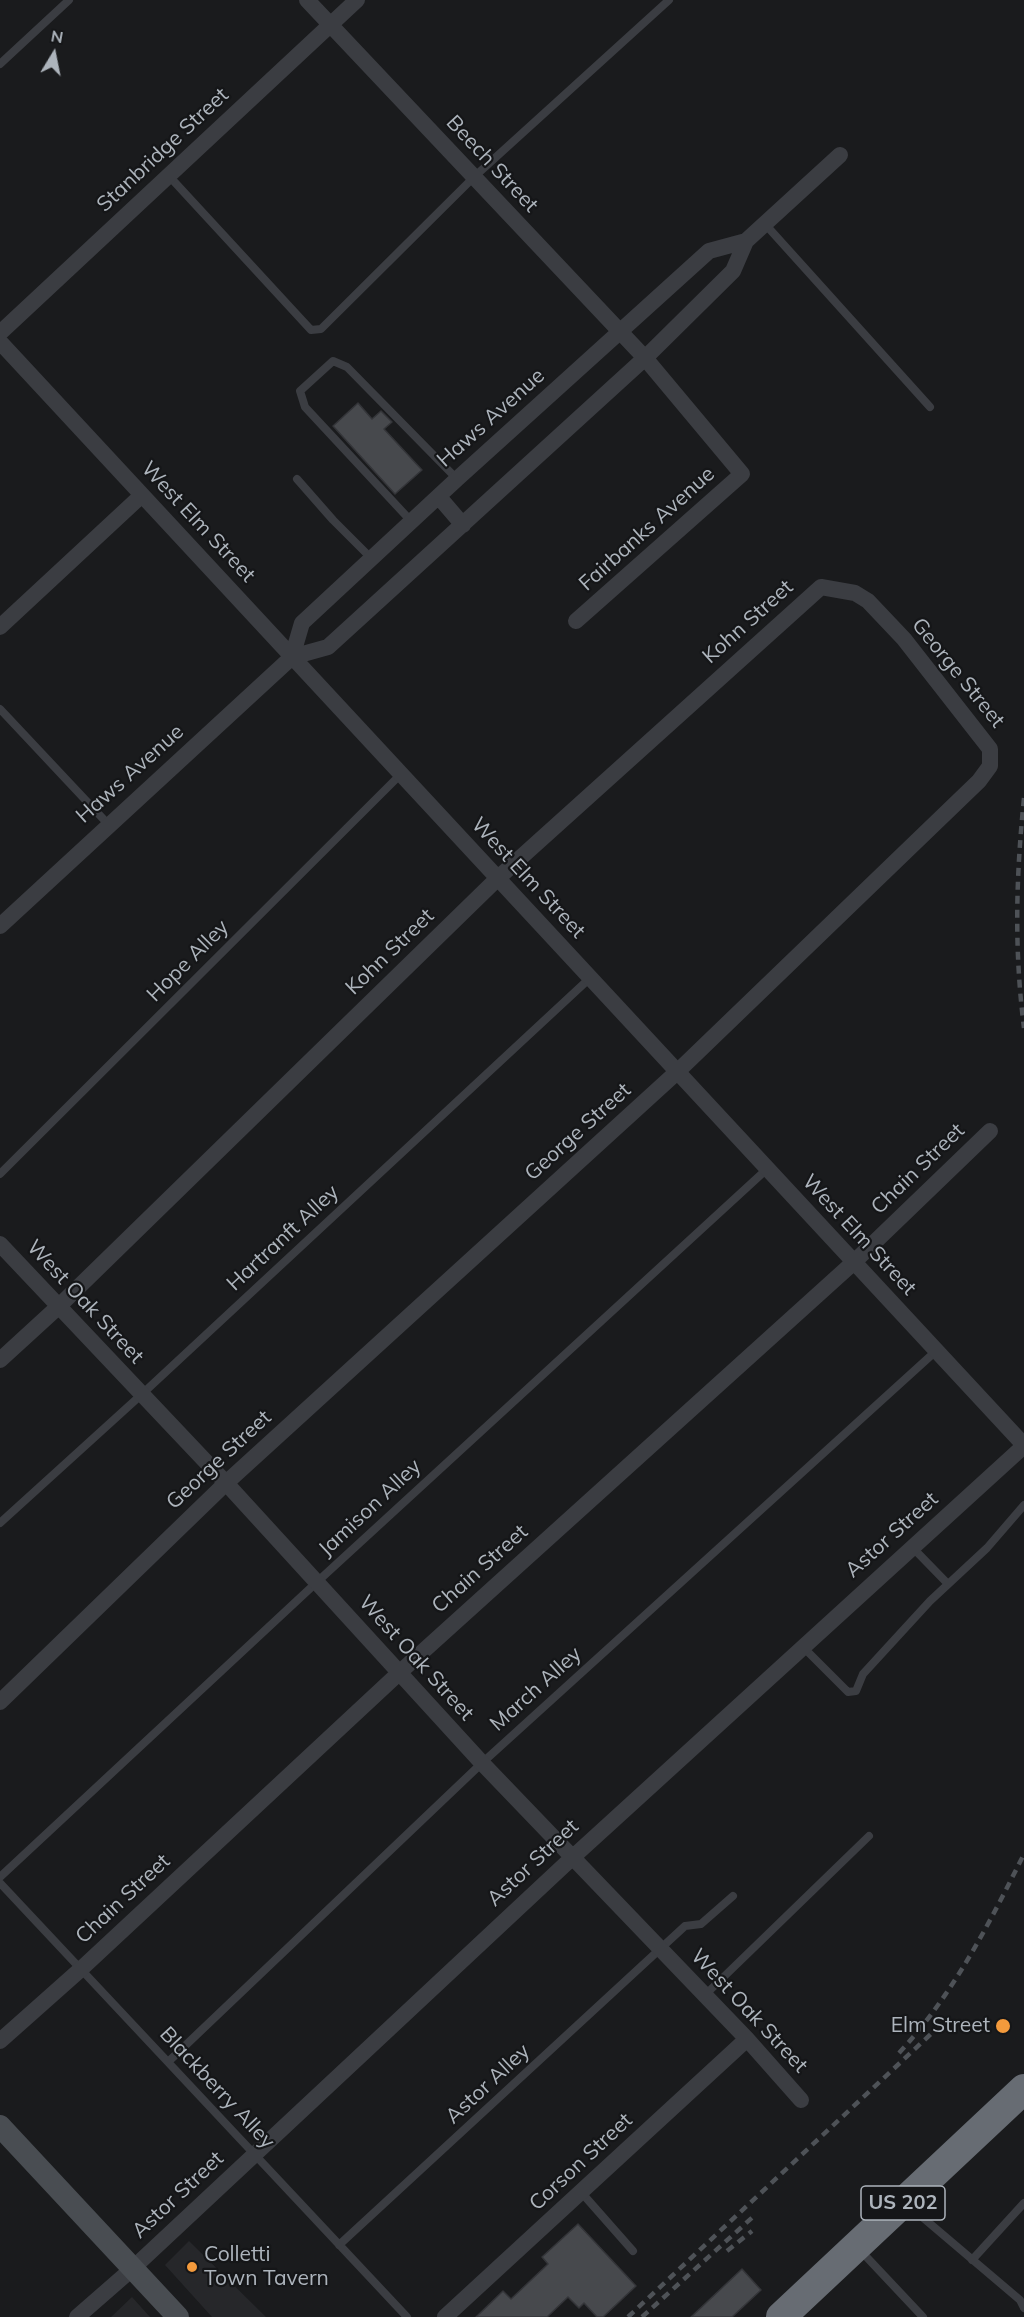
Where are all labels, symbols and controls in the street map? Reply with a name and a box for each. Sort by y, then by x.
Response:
north arrow [24,24,84,84]
text: N [49,25,65,47]
street label: Stanbridge Street [92,83,234,217]
street label: Beech Street [441,110,543,218]
street label: Haws Avenue [432,363,550,473]
street label: West Elm Street [136,456,260,588]
street label: Fairbanks Avenue [574,461,720,597]
street label: Kohn Street [697,575,799,669]
street label: George Street [906,613,1010,733]
street label: Haws Avenue [71,719,189,829]
street label: West Elm Street [466,812,590,944]
street label: Kohn Street [341,904,439,1000]
street label: Hope Alley [142,915,234,1007]
street label: George Street [520,1078,636,1186]
street label: Chain Street [866,1118,970,1220]
street label: West Elm Street [797,1169,921,1301]
street label: Hartranft Alley [222,1180,344,1296]
street label: West Oak Street [21,1235,149,1369]
street label: George Street [161,1405,277,1515]
street label: Jamison Alley [313,1454,427,1562]
street label: Astor Street [840,1487,944,1583]
street label: Chain Street [427,1519,533,1619]
street label: West Oak Street [353,1590,479,1726]
street label: March Alley [485,1641,587,1737]
street label: Astor Street [482,1814,584,1912]
street label: Chain Street [70,1849,176,1949]
street label: West Oak Street [685,1944,813,2078]
place label: Elm Street [891,2013,990,2039]
marker: Elm Street [994,2017,1012,2035]
street label: Blackberry Alley [154,2022,280,2154]
street label: Astor Alley [441,2039,535,2129]
street label: Corson Street [524,2108,638,2216]
street label: Astor Street [127,2146,229,2244]
road number: US 202 [861,2186,945,2220]
place label: Colletti Town Tavern [204,2242,329,2292]
marker: Colletti Town Tavern [185,2260,199,2274]

